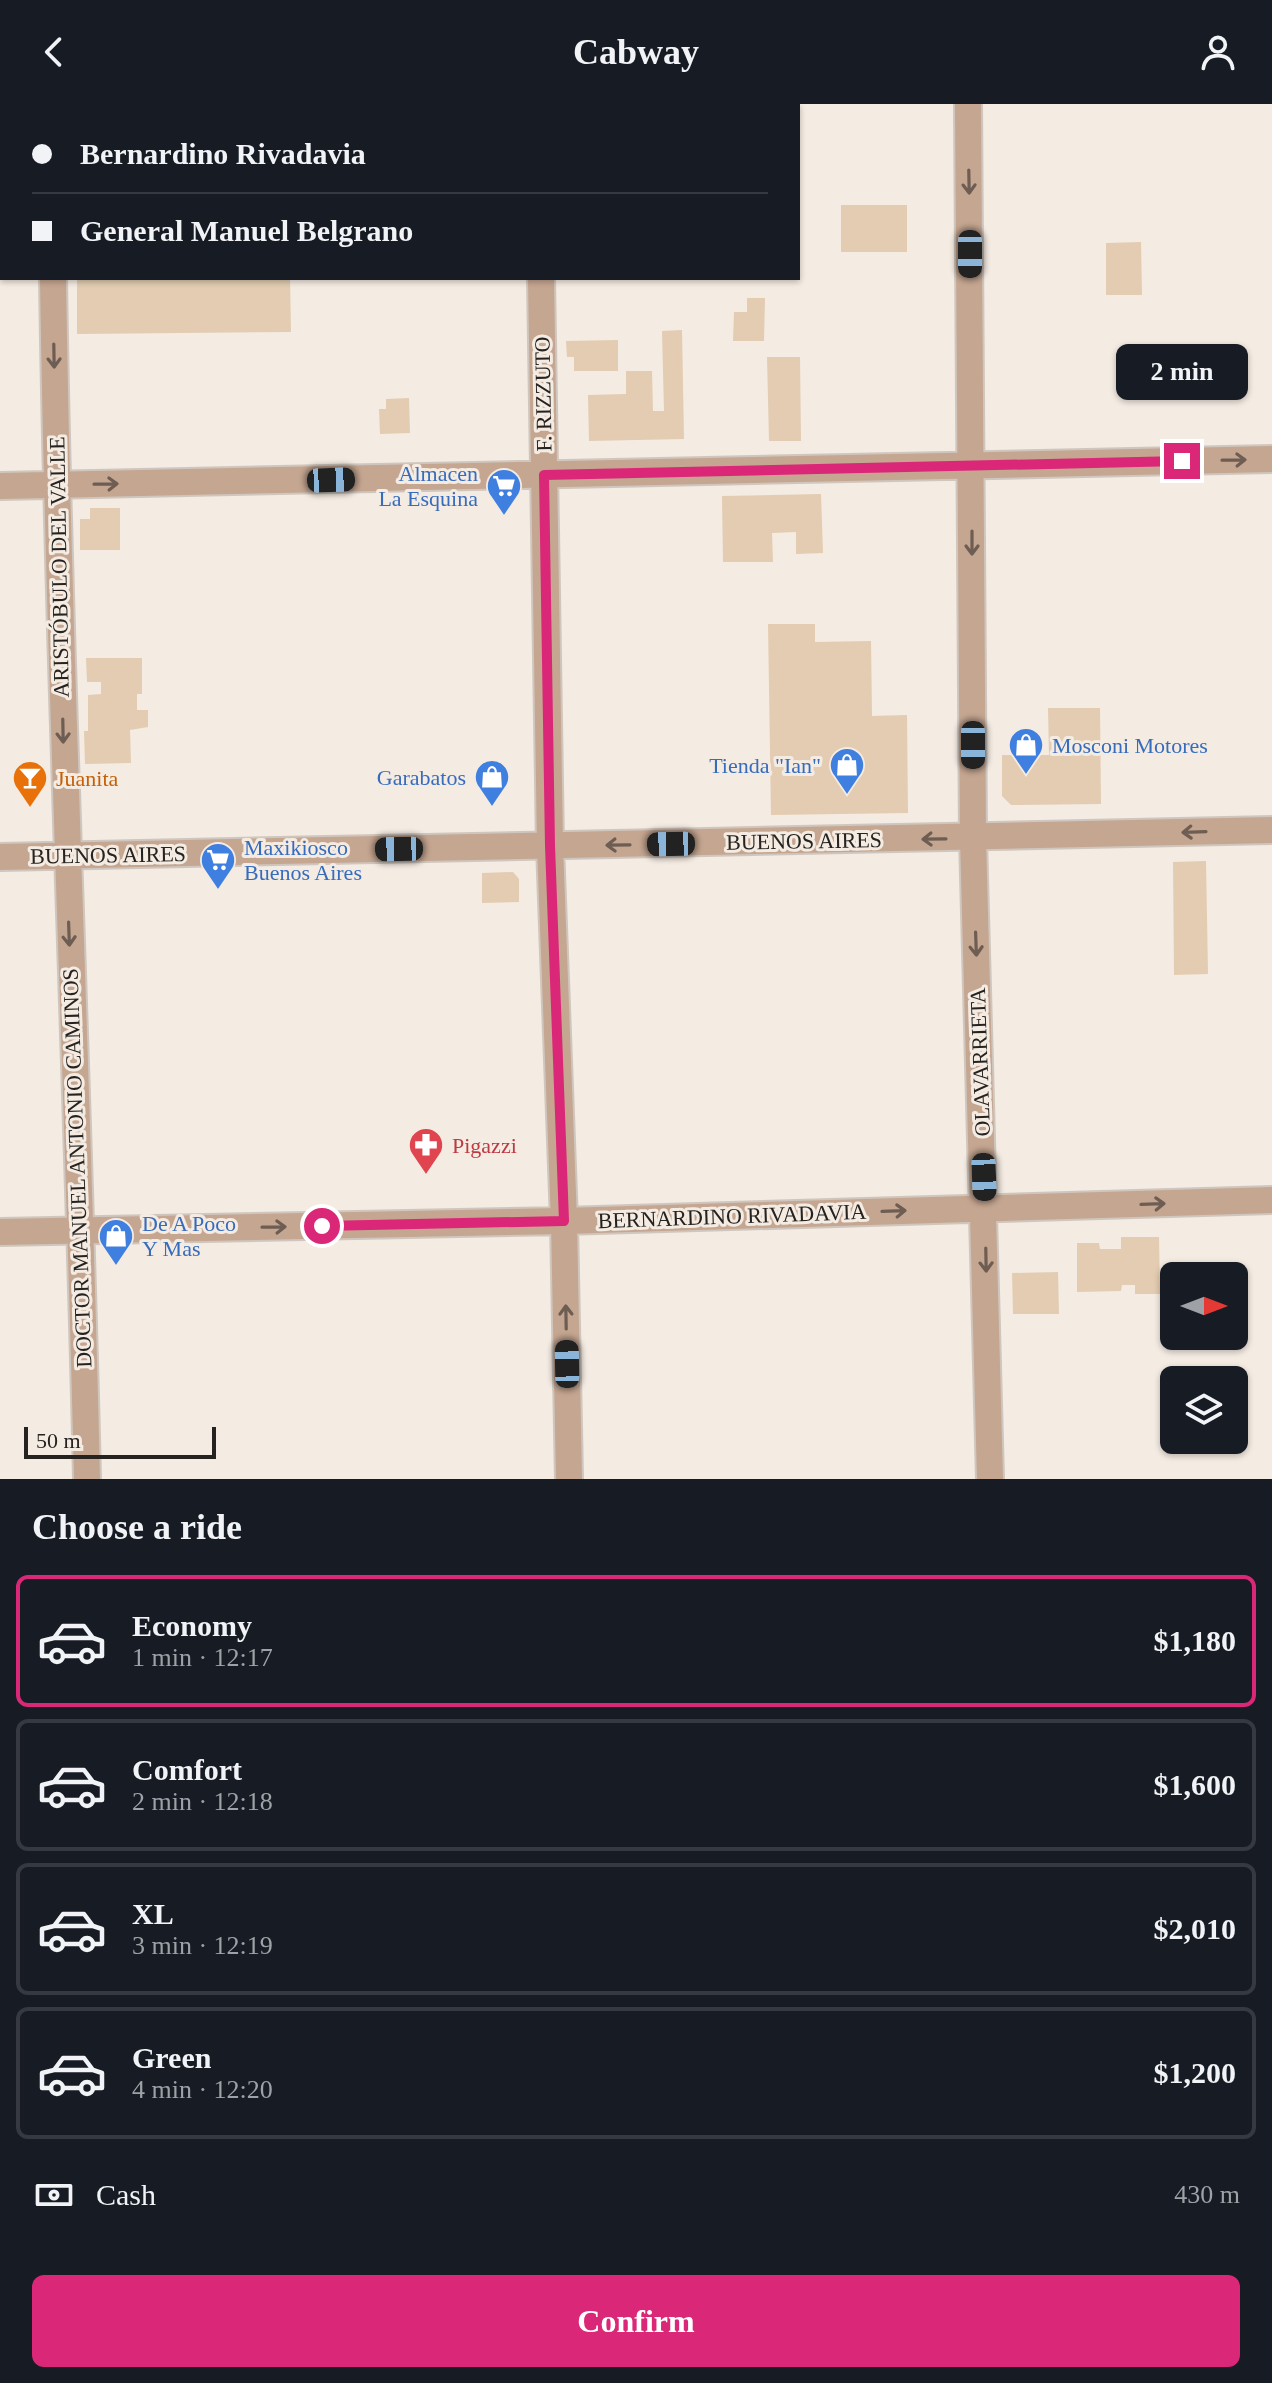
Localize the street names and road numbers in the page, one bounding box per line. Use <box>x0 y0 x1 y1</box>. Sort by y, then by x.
street label: F. RIZZUTO <box>529 336 557 452</box>
street label: ARISTÓBULO DEL VALLE <box>44 436 74 698</box>
street label: BUENOS AIRES <box>726 827 882 855</box>
street label: BUENOS AIRES <box>30 841 186 869</box>
street label: DOCTOR MANUEL ANTONIO CAMINOS <box>58 968 96 1368</box>
street label: OLAVARRIETA <box>965 987 995 1137</box>
street label: BERNARDINO RIVADAVIA <box>597 1199 867 1233</box>

